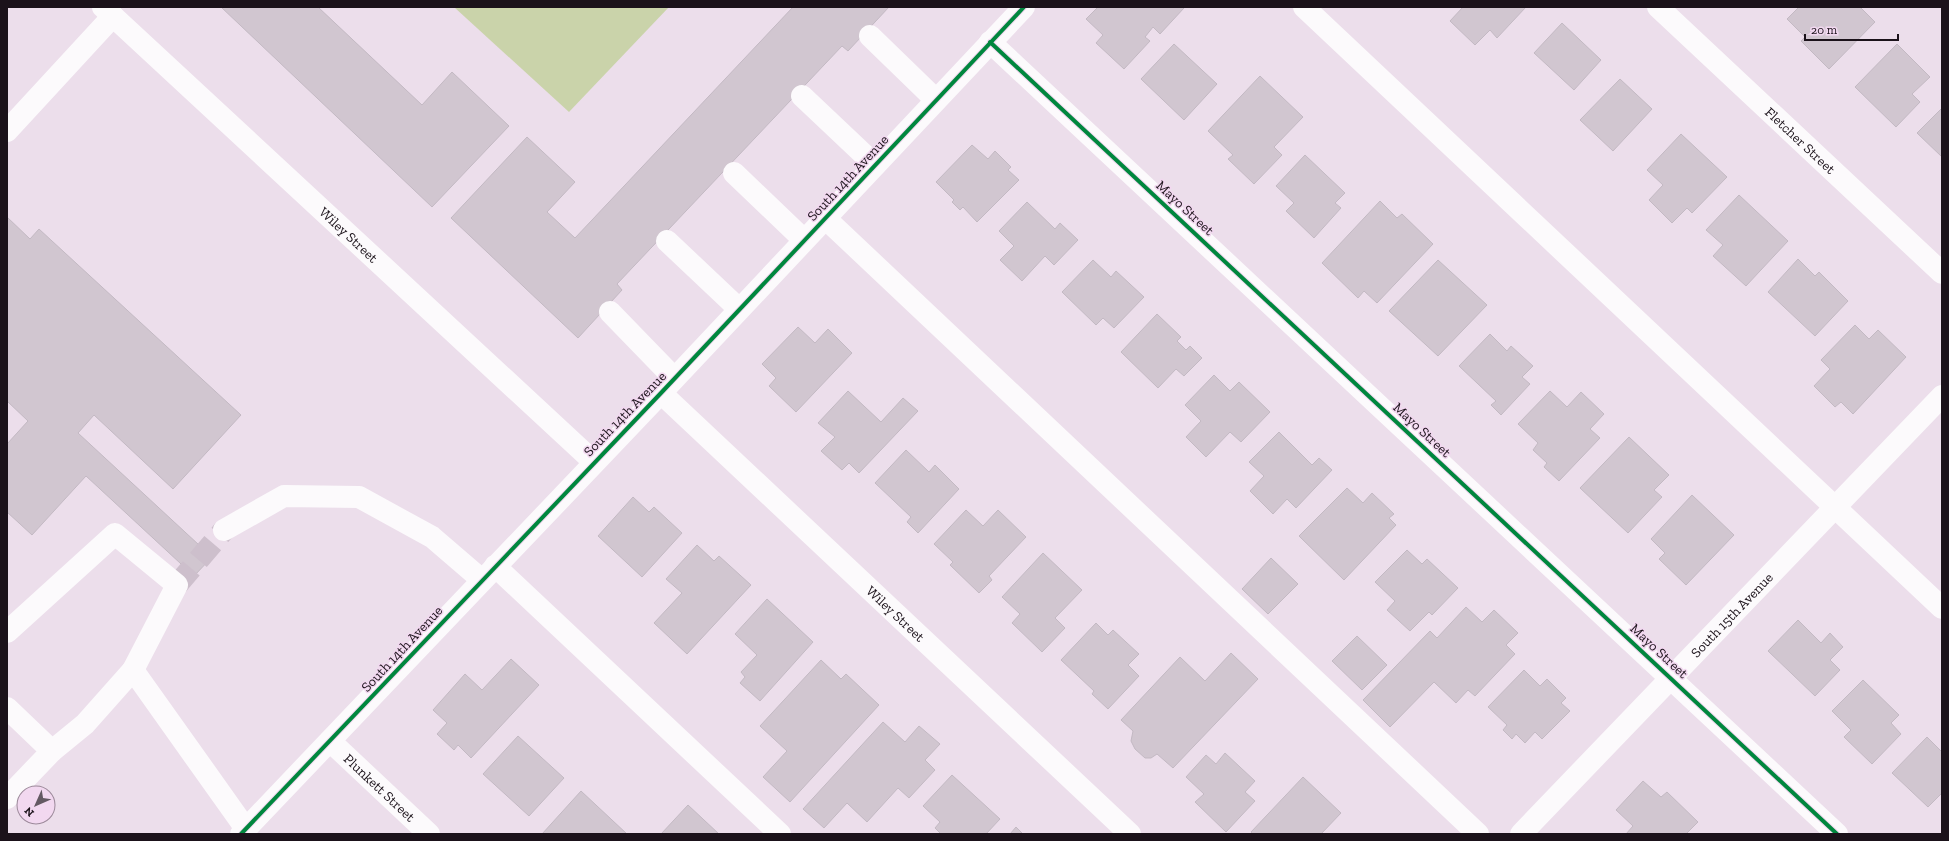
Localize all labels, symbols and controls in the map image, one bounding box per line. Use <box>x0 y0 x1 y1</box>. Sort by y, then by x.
scale bar <box>1805 16 1898 42</box>
text: 20 m <box>1811 23 1838 37</box>
street label: Fletcher Street <box>1762 103 1840 178</box>
street label: South 14th Avenue <box>804 131 893 225</box>
street label: Mayo Street <box>1153 177 1218 240</box>
street label: Wiley Street <box>316 203 382 267</box>
street label: South 14th Avenue <box>580 368 670 460</box>
street label: Mayo Street <box>1390 399 1455 462</box>
street label: South 15th Avenue <box>1687 569 1777 661</box>
street label: Wiley Street <box>863 582 929 646</box>
street label: South 14th Avenue <box>358 602 447 696</box>
street label: Mayo Street <box>1627 620 1692 683</box>
street label: Plunkett Street <box>340 750 419 826</box>
north arrow <box>16 785 56 825</box>
text: N <box>21 804 37 819</box>

